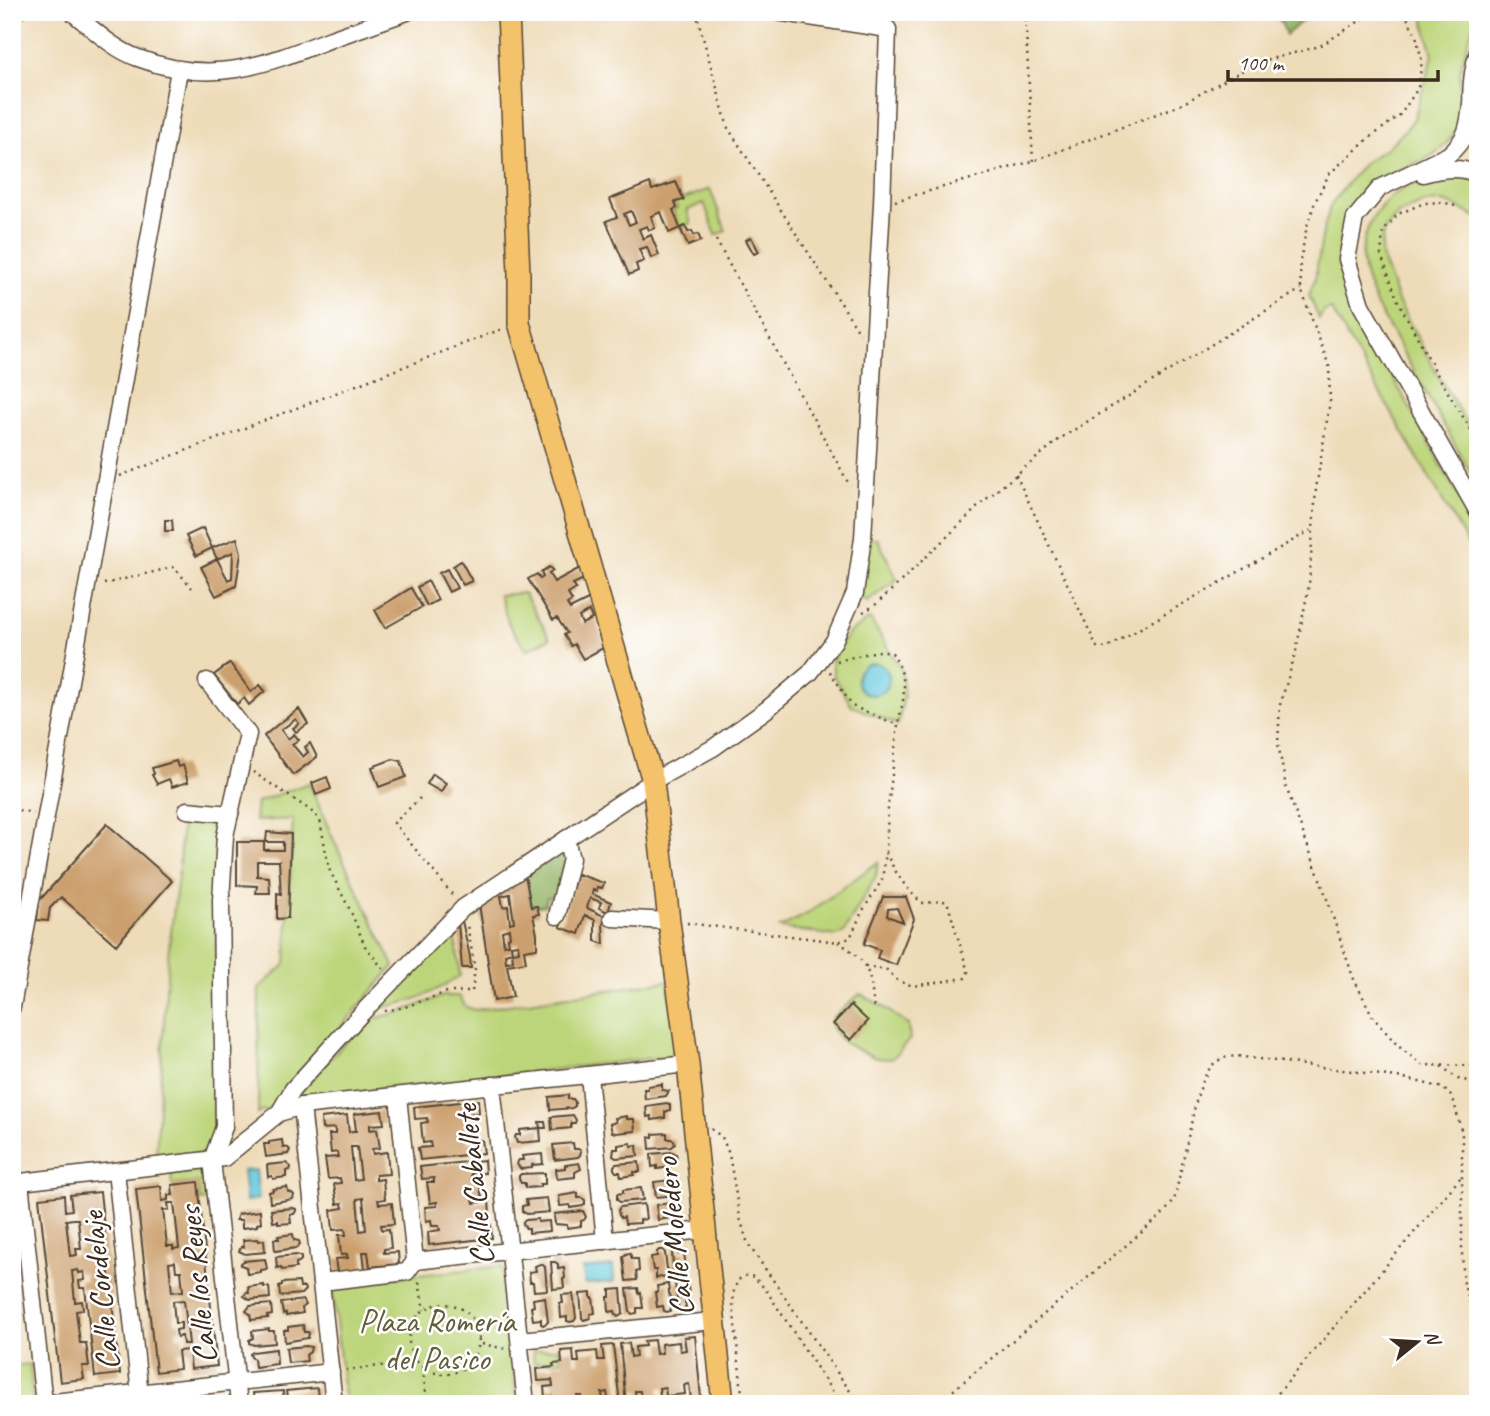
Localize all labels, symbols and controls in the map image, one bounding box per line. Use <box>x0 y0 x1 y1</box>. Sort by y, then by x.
scale bar <box>1228 38 1438 82</box>
text: 100 m <box>1238 50 1285 76</box>
street label: Calle Caballete <box>444 1100 503 1267</box>
street label: Calle Moledero <box>645 1154 703 1318</box>
street label: Calle los Reyes <box>168 1202 226 1366</box>
street label: Calle Cordelaje <box>71 1207 129 1372</box>
park label: Plaza Romería del Pasico <box>358 1300 518 1380</box>
north arrow <box>1382 1308 1452 1378</box>
text: N <box>1419 1328 1446 1349</box>

